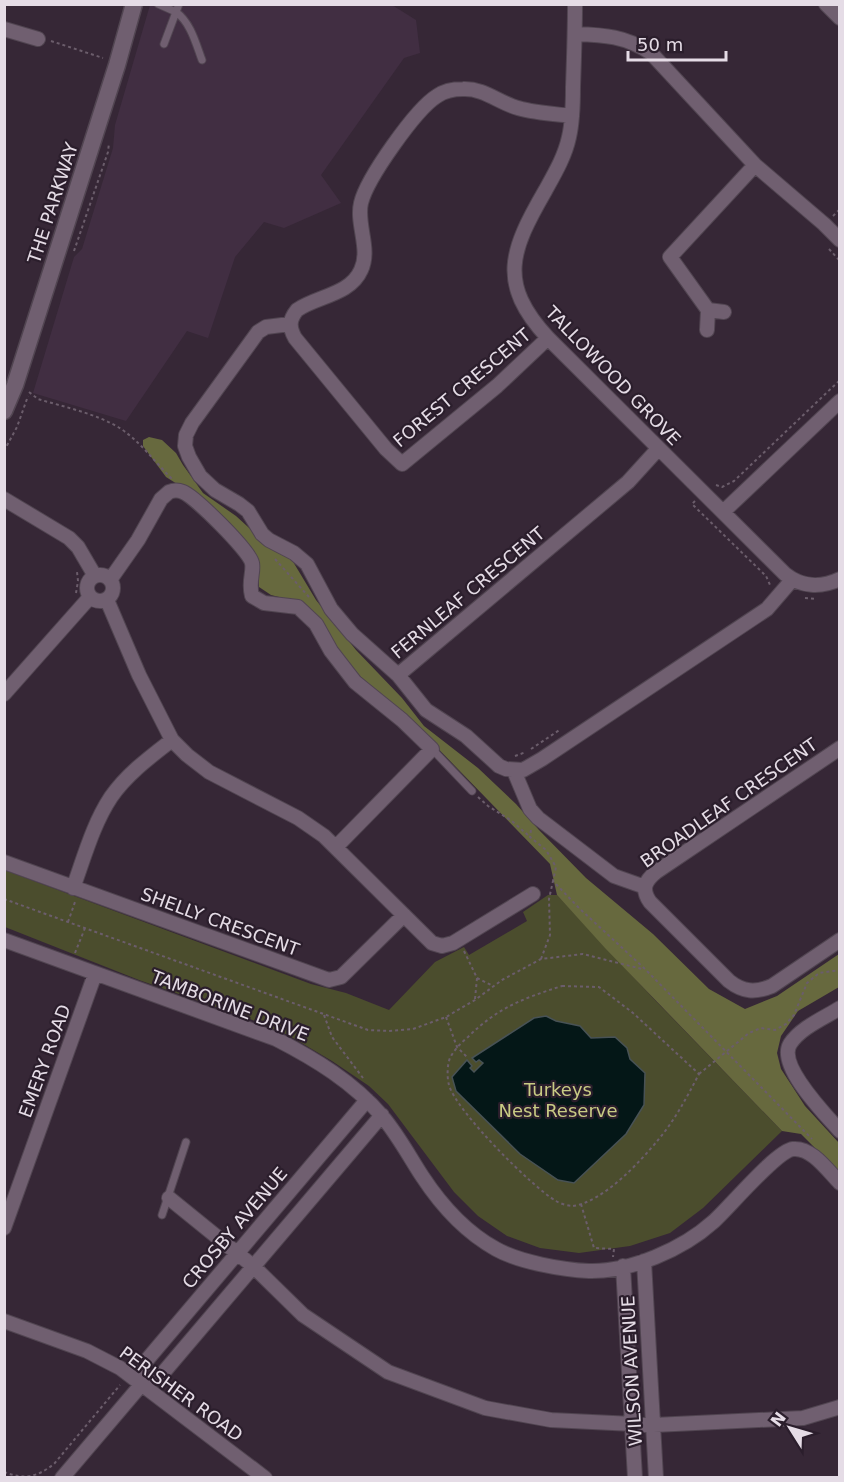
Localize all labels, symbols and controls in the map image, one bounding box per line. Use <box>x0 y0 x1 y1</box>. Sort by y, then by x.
scale bar <box>628 24 726 62</box>
text: 50 m <box>637 34 683 55</box>
street label: THE PARKWAY <box>23 139 82 267</box>
street label: TALLOWOOD GROVE <box>541 301 685 450</box>
street label: FOREST CRESCENT <box>389 323 535 451</box>
street label: FERNLEAF CRESCENT <box>387 522 549 663</box>
street label: BROADLEAF CRESCENT <box>636 733 822 872</box>
street label: SHELLY CRESCENT <box>138 883 303 960</box>
street label: TAMBORINE DRIVE <box>147 965 312 1045</box>
street label: EMERY ROAD <box>14 1001 75 1120</box>
park label: Turkeys Nest Reserve <box>498 1079 618 1121</box>
street label: CROSBY AVENUE <box>178 1163 291 1293</box>
street label: WILSON AVENUE <box>617 1295 646 1447</box>
street label: PERISHER ROAD <box>116 1342 247 1445</box>
north arrow <box>760 1398 820 1458</box>
text: N <box>767 1408 790 1430</box>

